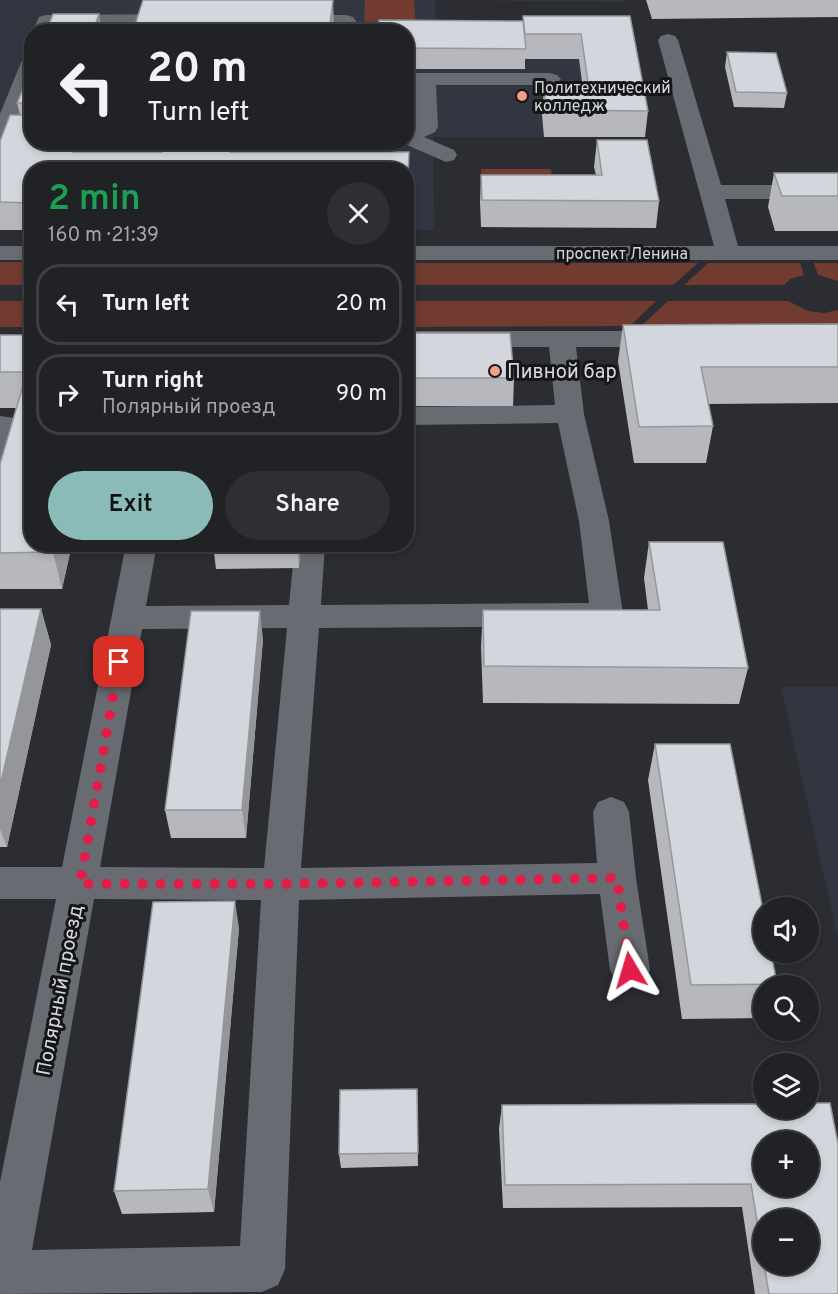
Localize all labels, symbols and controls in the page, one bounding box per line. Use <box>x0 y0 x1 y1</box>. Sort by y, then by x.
text: 20 m <box>147 44 248 97</box>
icon: left <box>48 48 126 126</box>
place label: Политехнический колледж <box>534 79 671 117</box>
marker: Политехнический колледж <box>515 89 529 103</box>
text: Turn left <box>147 96 249 130</box>
text: 2 min <box>48 177 141 223</box>
button: close <box>327 182 390 245</box>
text: 160 m · 21:39 <box>48 223 159 249</box>
street label: проспект Ленина <box>556 245 688 265</box>
icon: left <box>51 288 84 321</box>
text: Turn left <box>102 291 190 318</box>
text: 20 m <box>336 291 387 318</box>
place label: Пивной бар <box>507 360 617 386</box>
marker: Пивной бар <box>488 364 502 378</box>
text: Turn right <box>102 368 204 395</box>
icon: right <box>51 378 84 411</box>
text: 90 m <box>336 381 387 408</box>
text: Полярный проезд <box>102 395 275 421</box>
button: Exit <box>48 471 213 540</box>
button: Share <box>225 471 390 540</box>
pin <box>93 636 144 687</box>
icon: arrive <box>102 645 135 678</box>
map controls <box>753 897 819 1275</box>
button: sound <box>753 897 819 963</box>
street label: Полярный проезд <box>32 903 90 1078</box>
position arrow <box>598 938 662 1002</box>
button: search <box>753 975 819 1041</box>
button: layers <box>753 1053 819 1119</box>
button: + <box>753 1131 819 1197</box>
button: − <box>753 1209 819 1275</box>

